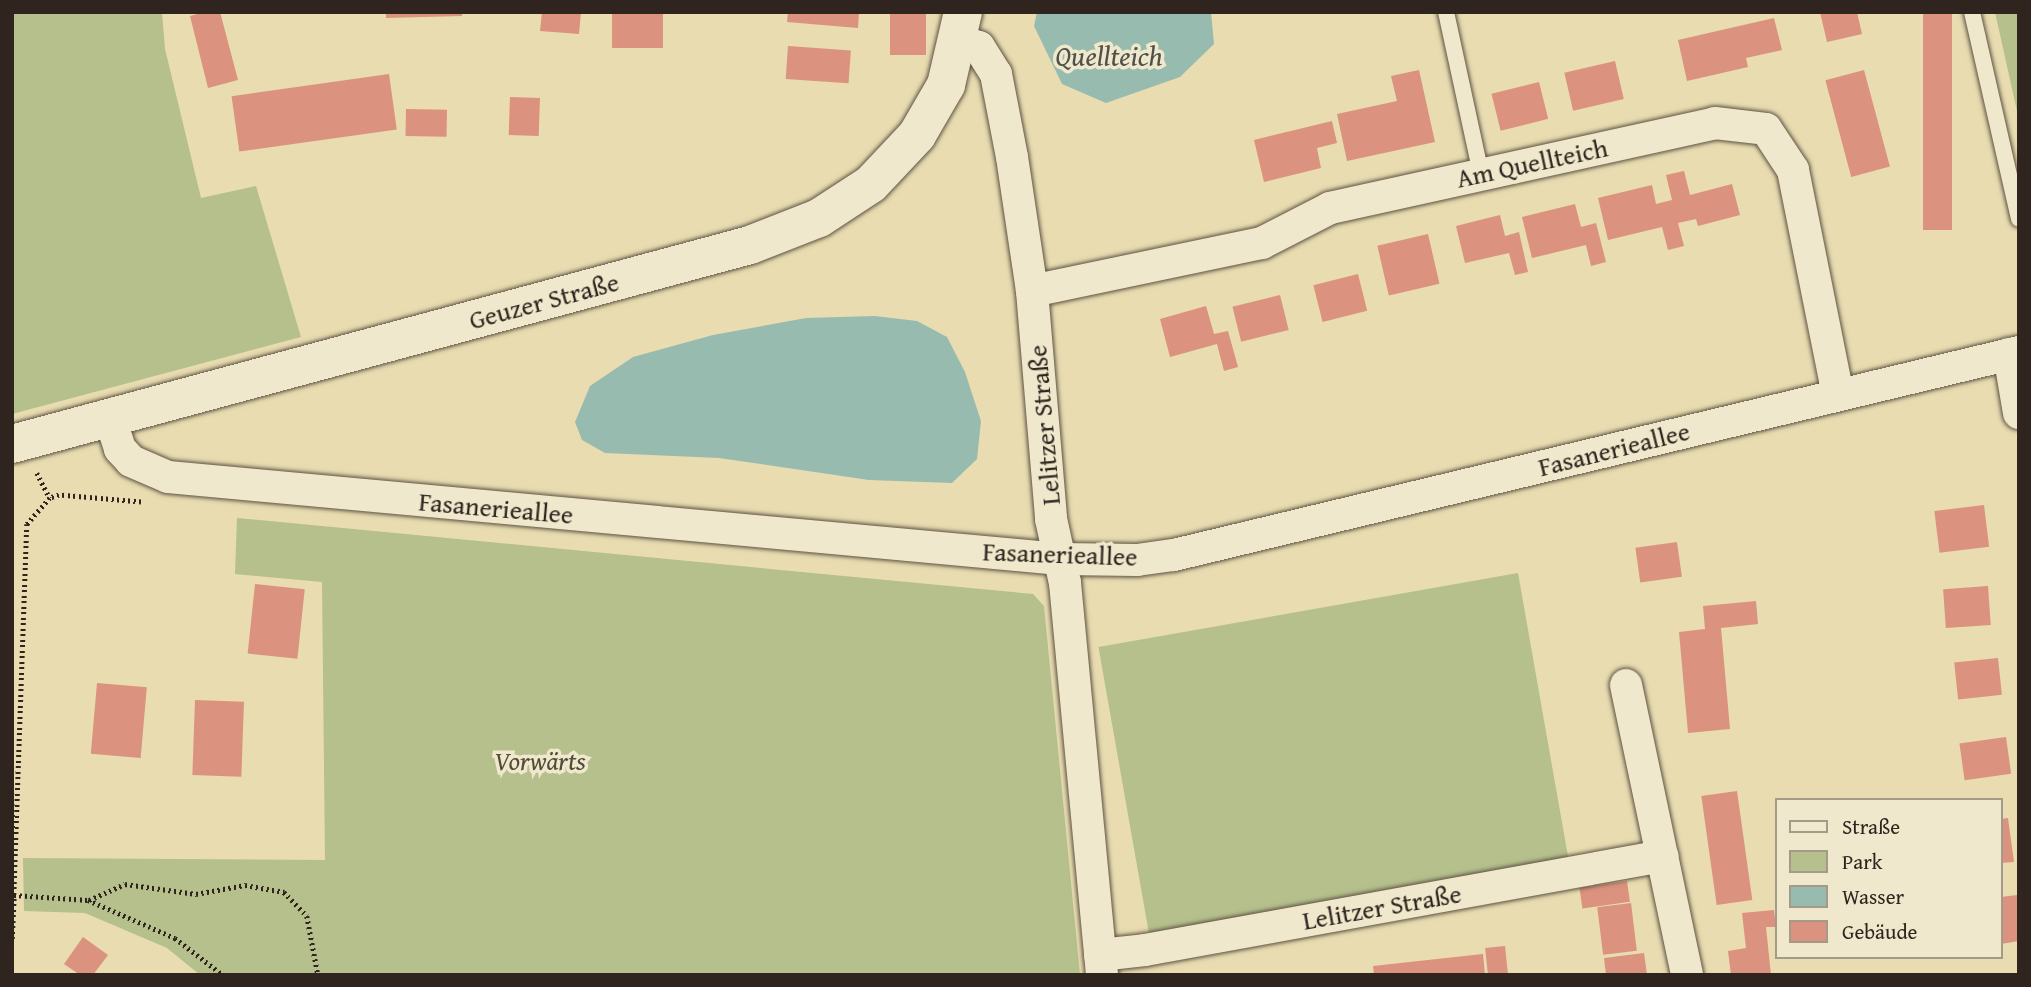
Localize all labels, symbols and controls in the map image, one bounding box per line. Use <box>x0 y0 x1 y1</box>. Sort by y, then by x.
water label: Quellteich <box>1055 39 1163 73</box>
street label: Am Quellteich <box>1454 132 1610 194</box>
street label: Geuzer Straße <box>466 266 622 336</box>
street label: Lelitzer Straße <box>1021 344 1067 506</box>
street label: Fasanerieallee <box>1535 415 1693 483</box>
street label: Fasanerieallee <box>417 486 575 530</box>
street label: Fasanerieallee <box>982 536 1138 572</box>
park label: Vorwärts <box>494 745 586 777</box>
legend <box>1776 798 2003 959</box>
text: Straße <box>1842 811 1900 842</box>
text: Park <box>1842 846 1883 877</box>
street label: Lelitzer Straße <box>1300 878 1464 936</box>
text: Wasser <box>1842 881 1904 912</box>
text: Gebäude <box>1842 916 1917 947</box>

